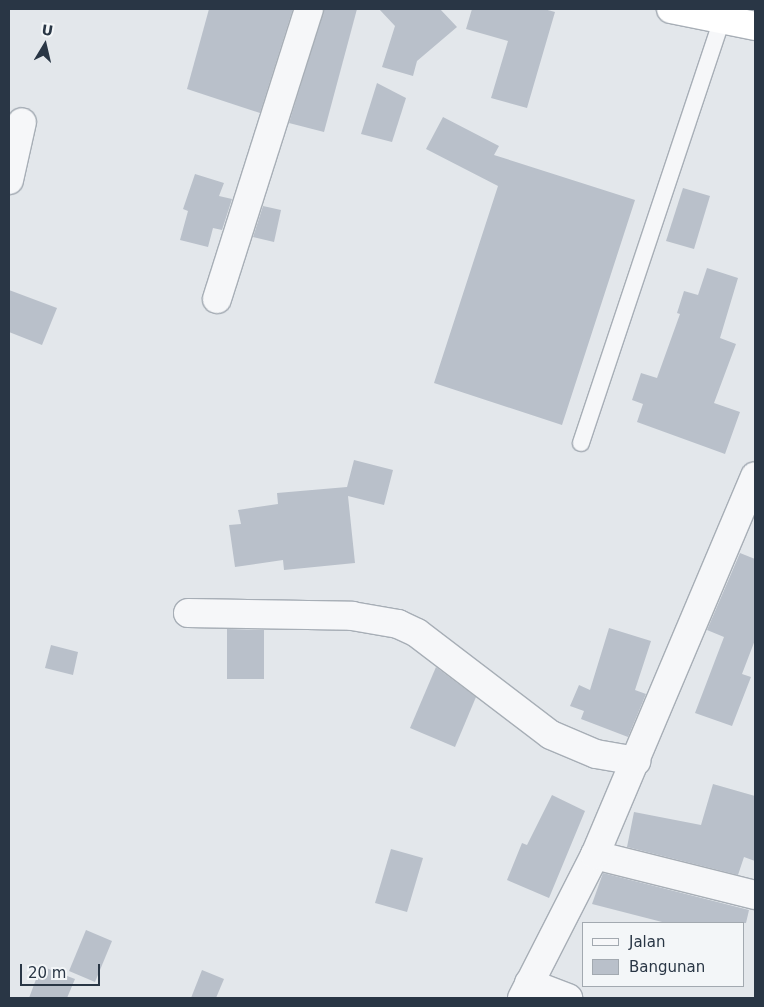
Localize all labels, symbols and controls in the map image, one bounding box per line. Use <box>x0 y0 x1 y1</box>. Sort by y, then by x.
north arrow <box>20 20 70 70</box>
text: U <box>40 21 54 39</box>
legend <box>582 922 744 987</box>
text: Jalan <box>629 933 665 951</box>
scale bar <box>22 954 102 986</box>
text: Bangunan <box>629 958 705 976</box>
text: 20 m <box>28 964 66 982</box>

